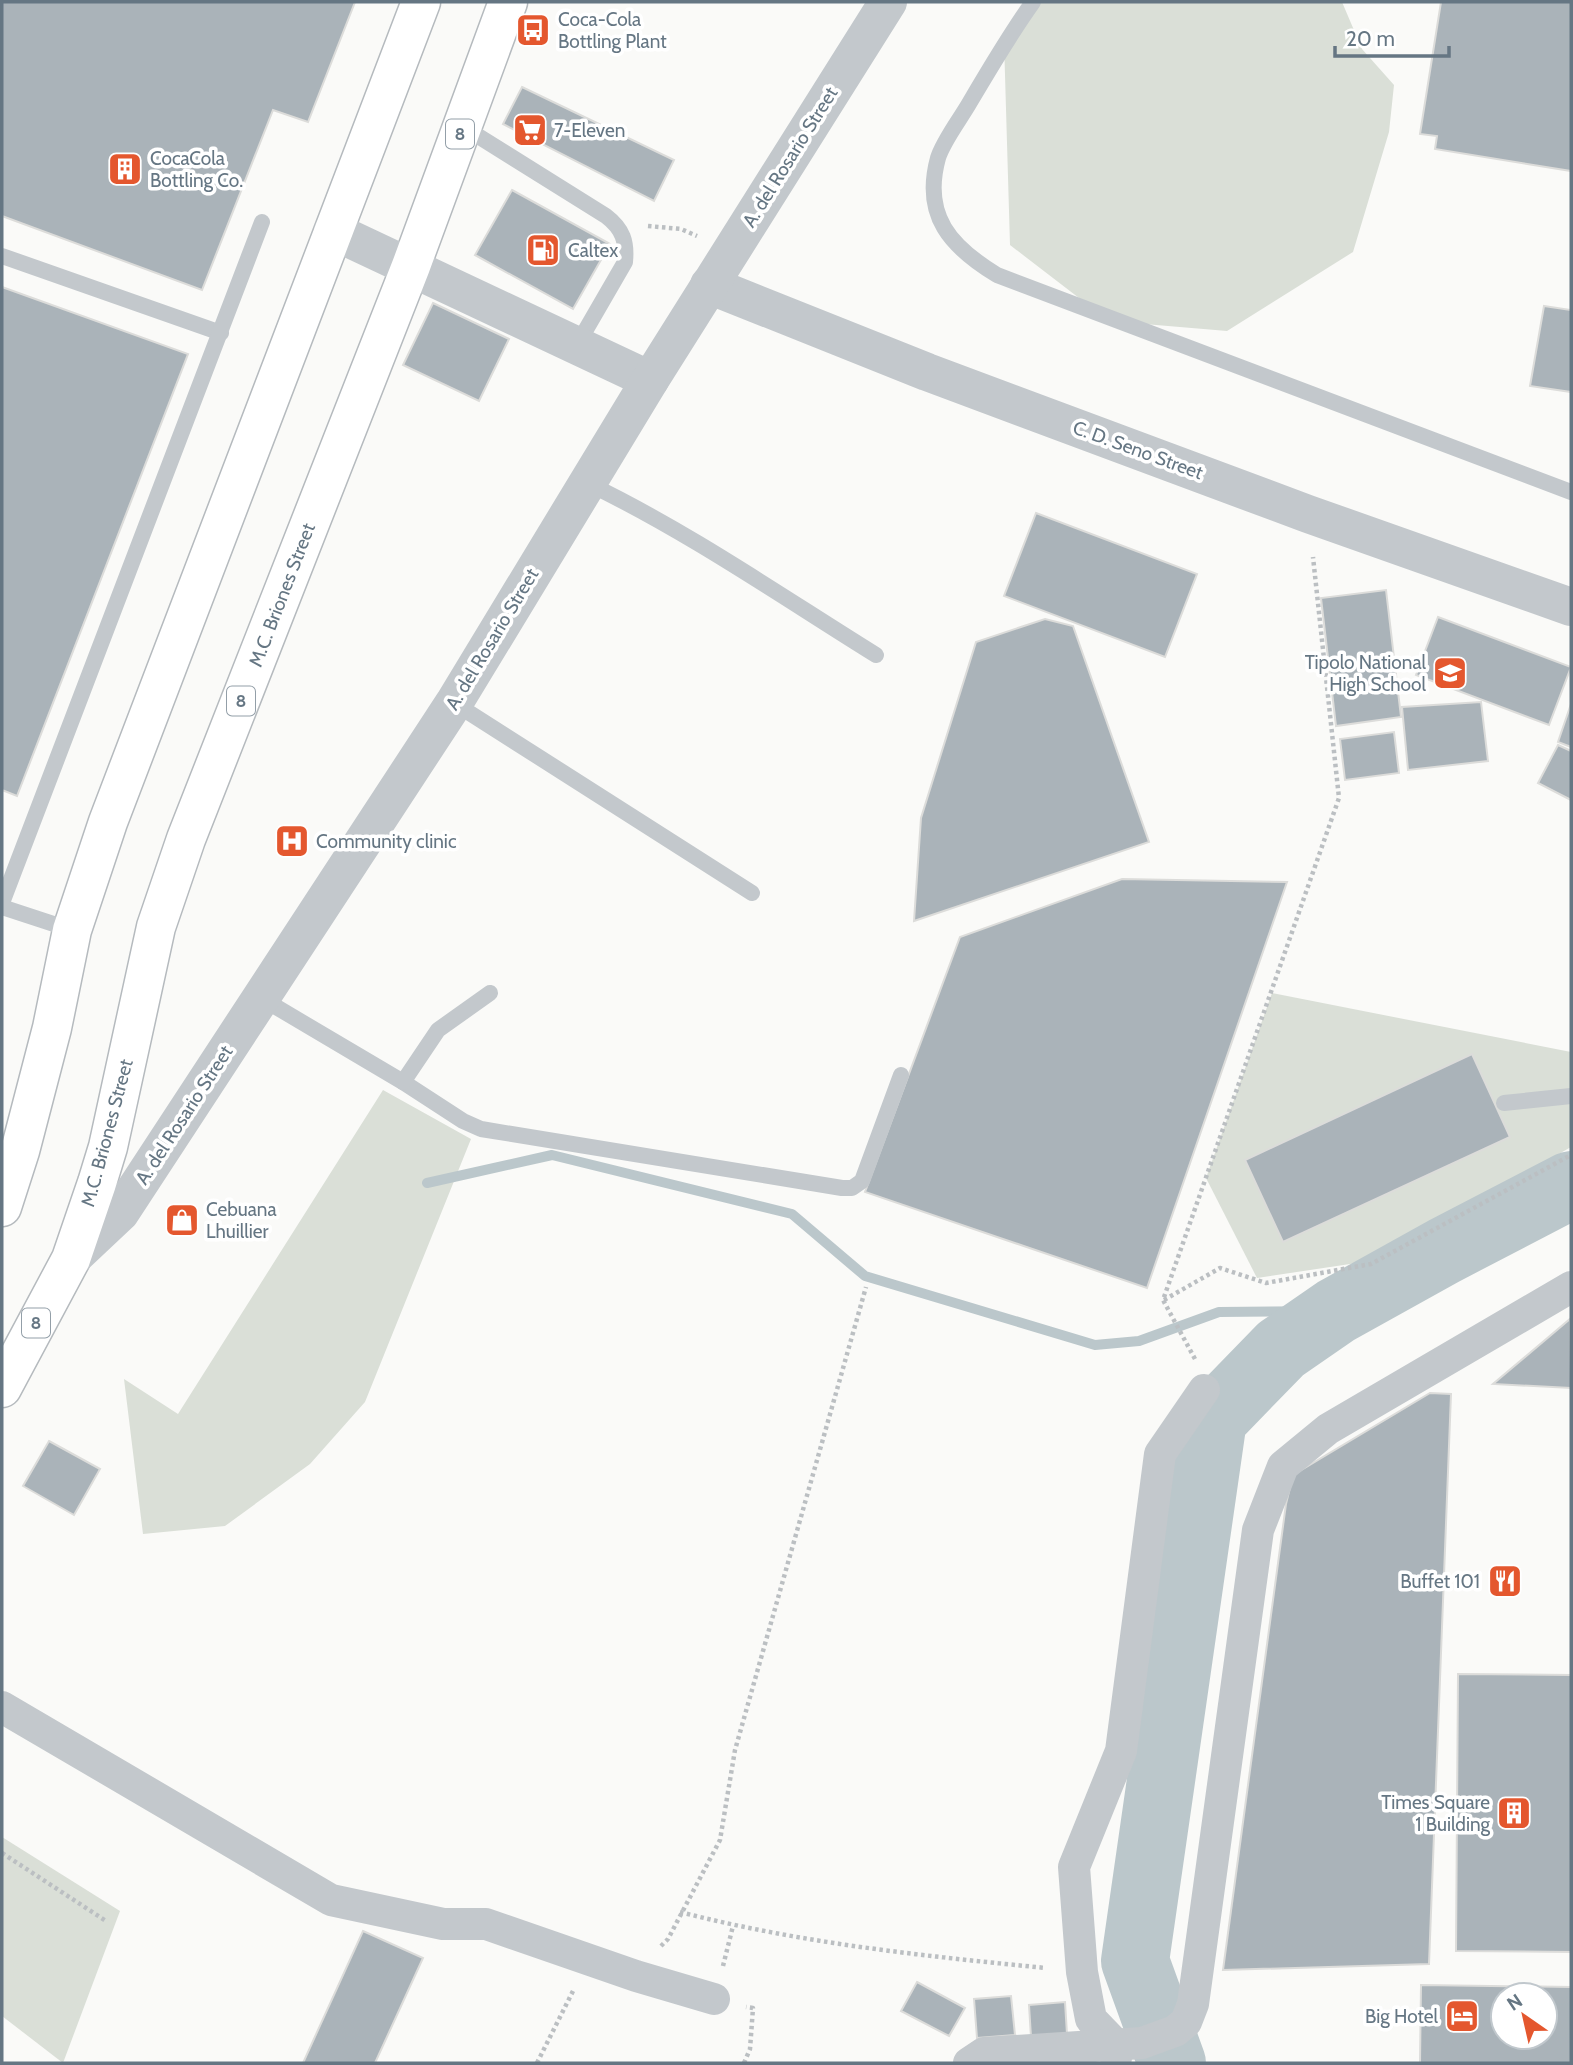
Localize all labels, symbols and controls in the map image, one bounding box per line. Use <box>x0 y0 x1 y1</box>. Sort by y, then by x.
place label: Coca-Cola Bottling Plant <box>558 8 667 53</box>
bus stop icon: Coca-Cola Bottling Plant <box>514 11 552 49</box>
scale bar <box>1335 14 1449 58</box>
text: 20 m <box>1346 26 1395 51</box>
street label: A. del Rosario Street <box>738 82 843 231</box>
supermarket icon: 7-Eleven <box>511 111 549 149</box>
road number: 8 <box>446 119 474 148</box>
place label: 7-Eleven <box>554 119 625 142</box>
place label: CocaCola Bottling Co. <box>150 147 243 192</box>
building icon: CocaCola Bottling Co. <box>106 150 144 188</box>
fuel station icon: Caltex <box>524 231 562 269</box>
place label: Caltex <box>568 239 618 262</box>
street label: C. D. Seno Street <box>1070 416 1207 484</box>
street label: M.C. Briones Street <box>244 519 320 670</box>
street label: A. del Rosario Street <box>441 564 544 714</box>
place label: Tipolo National High School <box>1305 651 1427 696</box>
school or university icon: Tipolo National High School <box>1431 654 1469 692</box>
road number: 8 <box>227 686 255 716</box>
hospital icon: Community clinic <box>273 822 311 860</box>
place label: Community clinic <box>316 830 457 853</box>
street label: A. del Rosario Street <box>130 1041 238 1189</box>
street label: M.C. Briones Street <box>76 1056 138 1209</box>
place label: Cebuana Lhuillier <box>206 1198 277 1243</box>
shop icon: Cebuana Lhuillier <box>163 1201 201 1239</box>
road number: 8 <box>22 1308 50 1338</box>
restaurant icon: Buffet 101 <box>1486 1562 1524 1600</box>
place label: Buffet 101 <box>1400 1570 1480 1593</box>
place label: Times Square 1 Building <box>1381 1791 1491 1836</box>
building icon: Times Square 1 Building <box>1495 1794 1533 1832</box>
north arrow <box>1489 1981 1559 2051</box>
text: N <box>1503 1989 1527 2016</box>
hotel icon: Big Hotel <box>1443 1997 1481 2035</box>
place label: Big Hotel <box>1365 2005 1439 2028</box>

